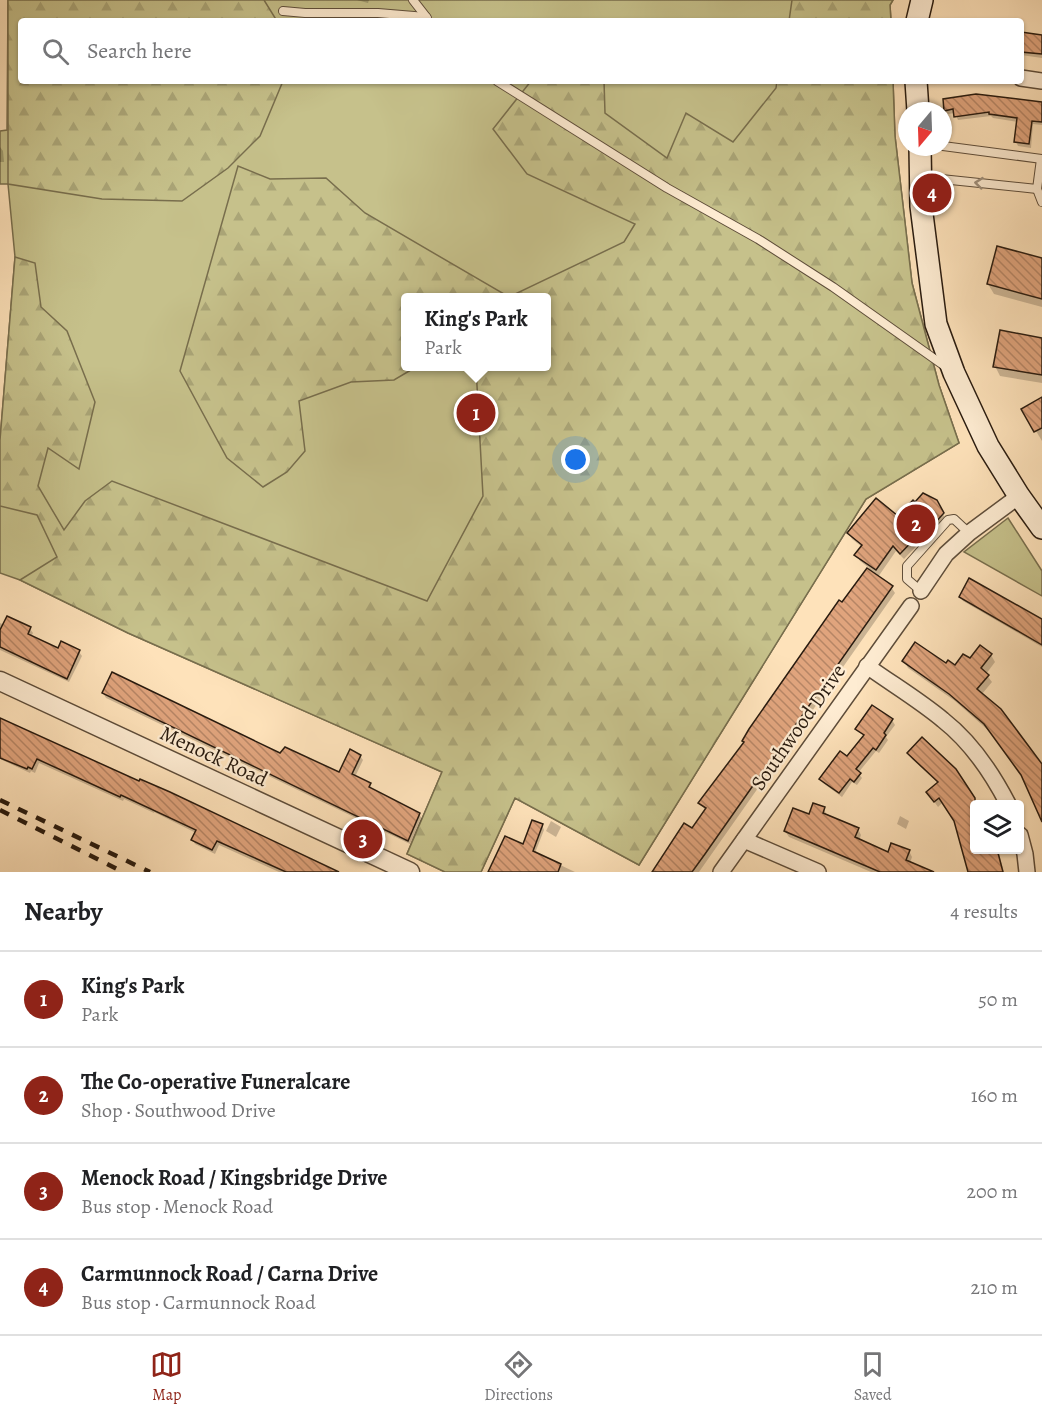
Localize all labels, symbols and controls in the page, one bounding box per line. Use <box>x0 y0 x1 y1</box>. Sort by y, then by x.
search box <box>18 18 1024 84</box>
icon: search <box>39 35 72 68</box>
text: Search here <box>87 36 192 66</box>
north arrow <box>898 102 952 156</box>
pin: 4 <box>912 170 952 216</box>
one-way arrow <box>975 177 984 190</box>
popup <box>401 293 551 371</box>
text: King's Park <box>424 304 528 334</box>
text: Park <box>424 334 462 361</box>
pin: 1 <box>456 390 496 436</box>
your location <box>561 445 590 474</box>
pin: 2 <box>896 502 936 546</box>
street label: Southwood Drive <box>744 658 852 796</box>
street label: Menock Road <box>156 719 273 793</box>
map controls <box>970 800 1024 854</box>
button: layers <box>970 800 1024 854</box>
pin: 3 <box>344 816 382 862</box>
text: Nearby <box>24 894 103 929</box>
text: 4 results <box>950 898 1018 925</box>
text: King's Park <box>81 971 184 1001</box>
text: 1 <box>40 986 47 1013</box>
text: 50 m <box>978 986 1018 1013</box>
text: Park <box>81 1001 119 1028</box>
text: The Co-operative Funeralcare <box>81 1067 351 1097</box>
text: 2 <box>39 1082 48 1109</box>
text: 160 m <box>971 1082 1018 1109</box>
text: Shop · Southwood Drive <box>81 1097 276 1124</box>
text: Menock Road / Kingsbridge Drive <box>81 1163 388 1193</box>
text: 3 <box>39 1178 48 1205</box>
text: 200 m <box>967 1178 1018 1205</box>
text: Bus stop · Menock Road <box>81 1193 273 1220</box>
text: Carmunnock Road / Carna Drive <box>81 1259 378 1289</box>
text: 4 <box>39 1274 48 1301</box>
text: 210 m <box>970 1274 1018 1301</box>
text: Bus stop · Carmunnock Road <box>81 1289 316 1316</box>
tab: Map <box>150 1348 183 1406</box>
tab: Directions <box>484 1348 553 1406</box>
tab: Saved <box>854 1348 892 1406</box>

